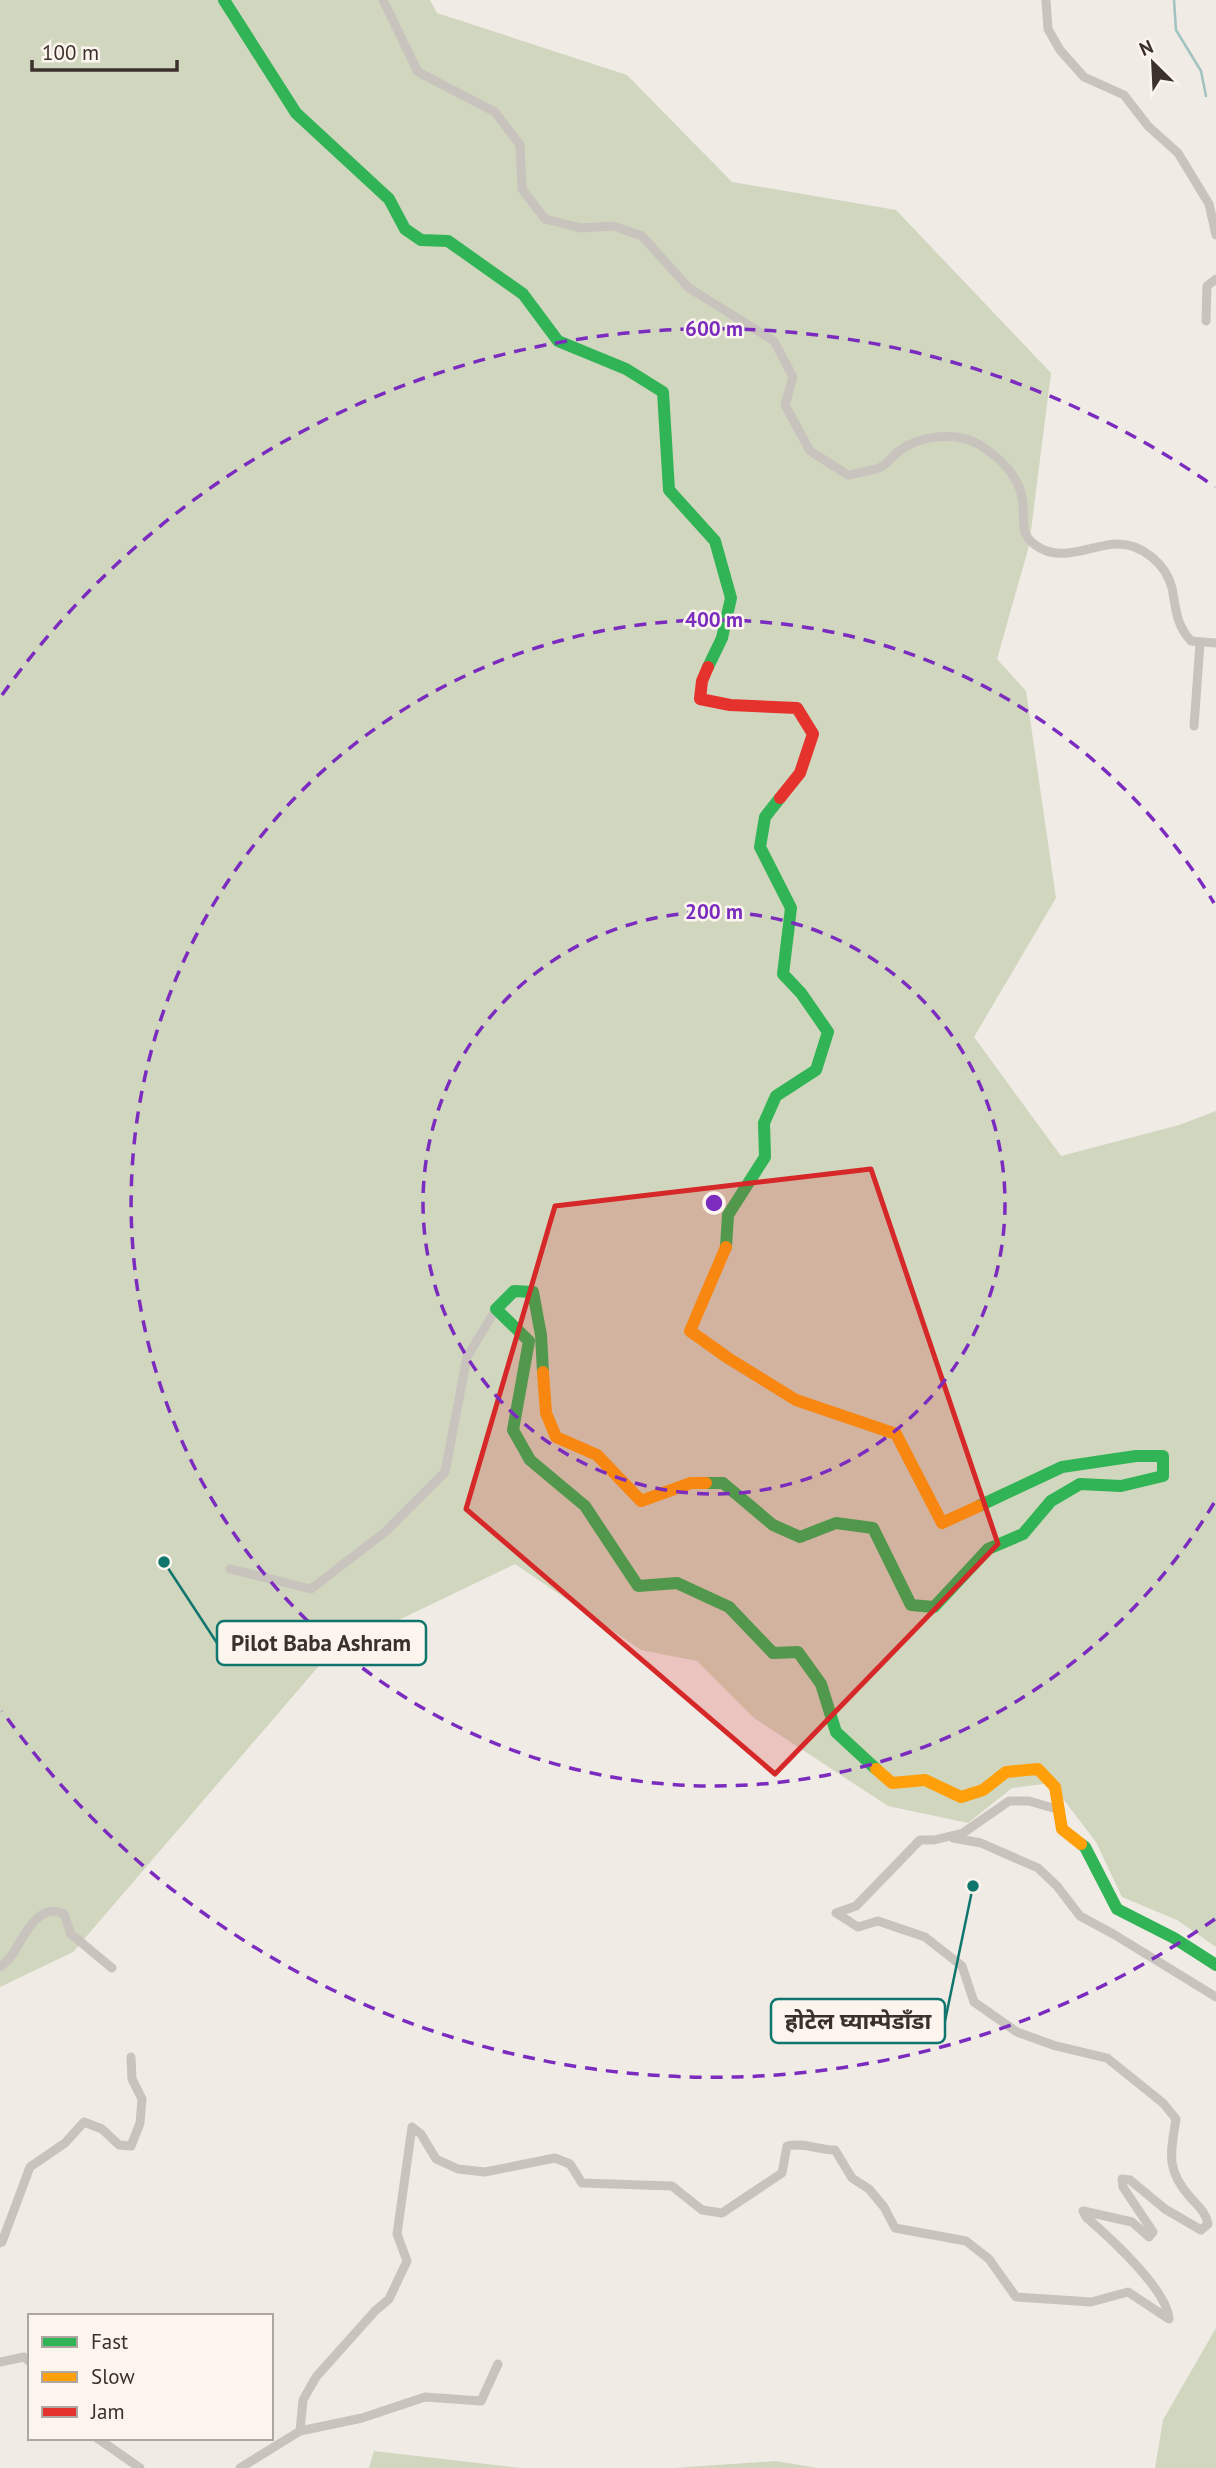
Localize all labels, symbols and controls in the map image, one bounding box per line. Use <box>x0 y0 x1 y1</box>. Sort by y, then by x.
scale bar <box>32 28 177 72</box>
north arrow <box>1118 28 1188 98</box>
text: N <box>1136 34 1157 61</box>
text: 100 m <box>42 39 99 66</box>
text: 600 m <box>685 315 743 342</box>
text: 400 m <box>685 606 743 633</box>
text: 200 m <box>685 898 743 925</box>
centre of rings <box>702 1191 726 1215</box>
callout: Pilot Baba Ashram <box>217 1621 426 1665</box>
text: Pilot Baba Ashram <box>231 1628 411 1657</box>
callout: होटेल घ्याम्पेडाँडा <box>771 1999 945 2043</box>
text: होटेल घ्याम्पेडाँडा <box>785 2006 932 2035</box>
legend <box>28 2314 273 2440</box>
text: Fast <box>91 2328 128 2355</box>
text: Slow <box>91 2363 135 2390</box>
text: Jam <box>90 2398 125 2425</box>

